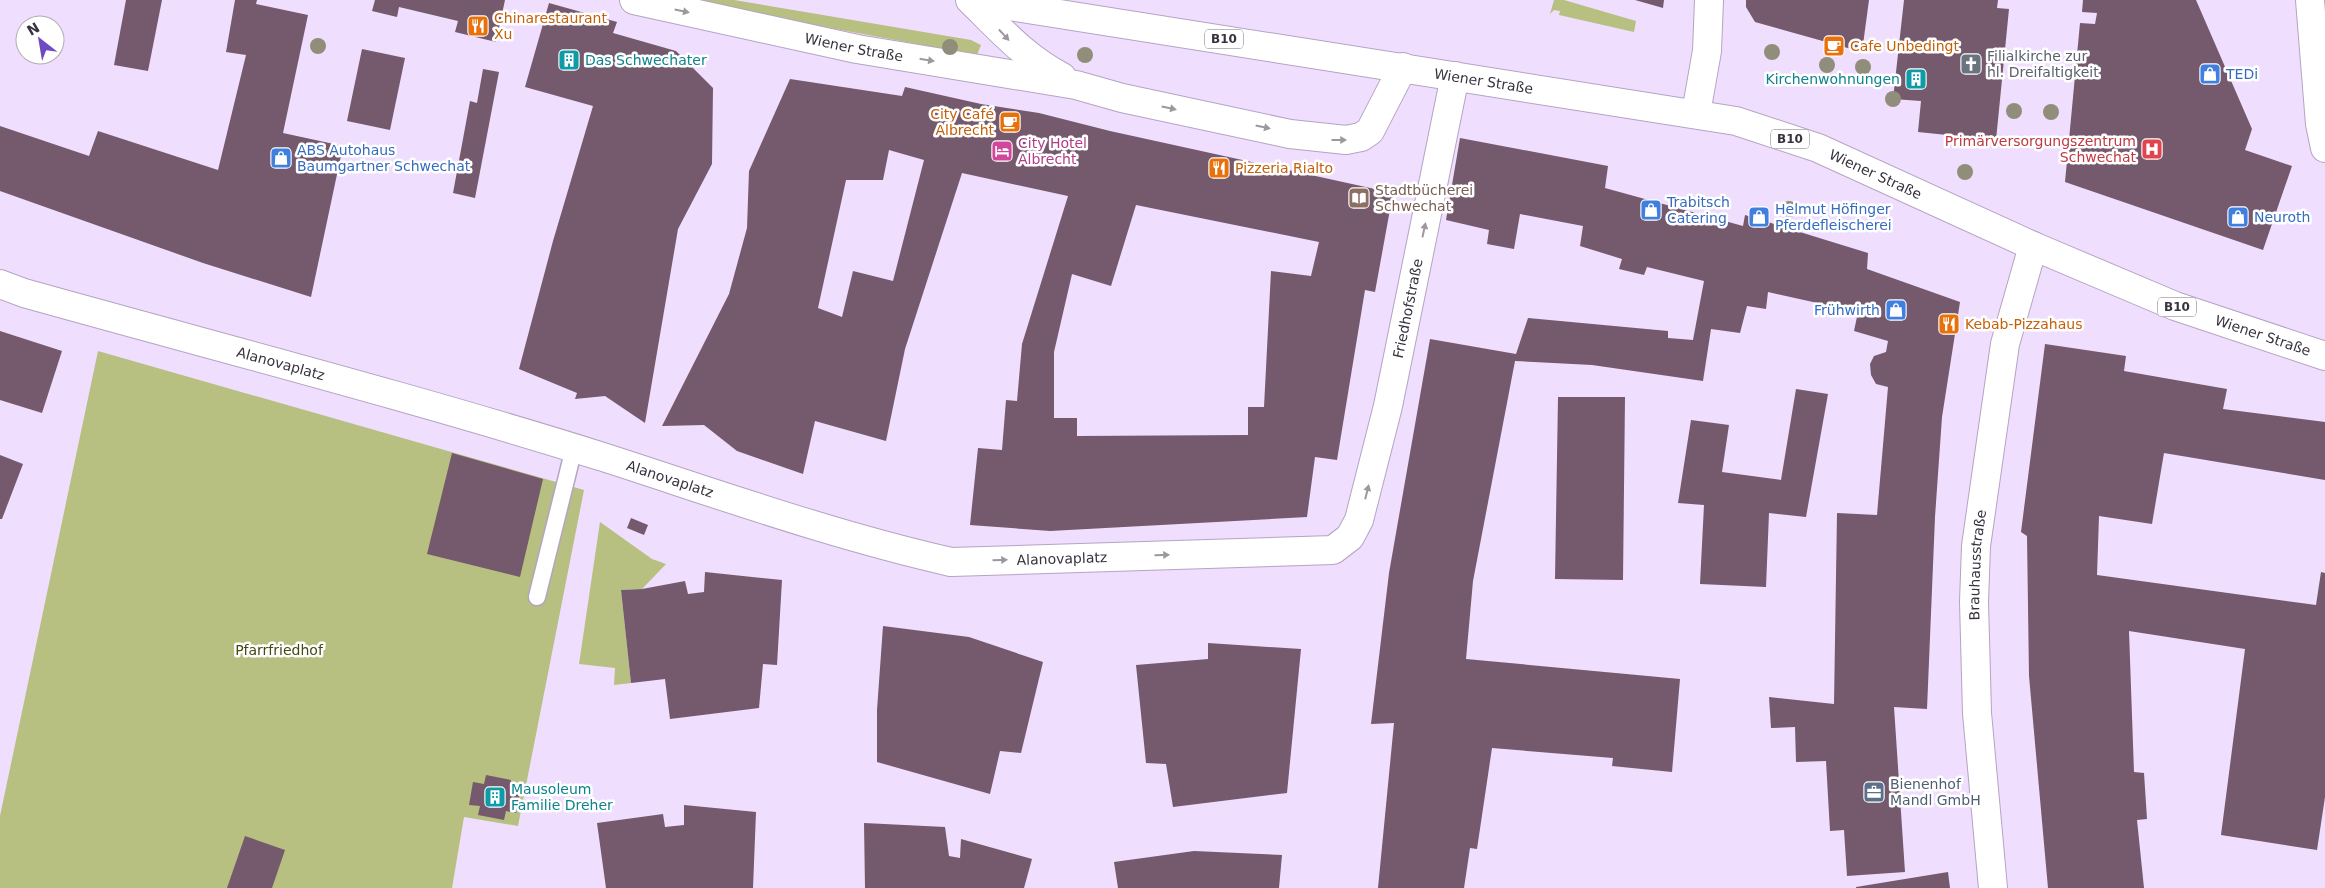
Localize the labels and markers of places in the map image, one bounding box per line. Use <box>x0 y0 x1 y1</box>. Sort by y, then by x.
place label: Chinarestaurant Xu <box>494 10 607 42</box>
restaurant icon: Chinarestaurant Xu <box>466 14 490 38</box>
cafe icon: Cafe Unbedingt <box>1822 34 1846 58</box>
place label: Cafe Unbedingt <box>1850 38 1960 54</box>
building icon: Das Schwechater <box>557 48 581 72</box>
place label: Filialkirche zur hl. Dreifaltigkeit <box>1987 48 2099 80</box>
place label: Das Schwechater <box>585 52 707 68</box>
church icon: Filialkirche zur hl. Dreifaltigkeit <box>1959 52 1983 76</box>
shop icon: TEDi <box>2198 62 2222 86</box>
place label: TEDi <box>2225 66 2258 82</box>
building icon: Kirchenwohnungen <box>1904 67 1928 91</box>
place label: Kirchenwohnungen <box>1766 71 1900 87</box>
place label: City Café Albrecht <box>930 106 995 138</box>
cafe icon: City Café Albrecht <box>998 110 1022 134</box>
place label: Primärversorgungszentrum Schwechat <box>1945 133 2136 165</box>
place label: City Hotel Albrecht <box>1018 135 1087 167</box>
hospital icon: Primärversorgungszentrum Schwechat <box>2140 137 2164 161</box>
hotel icon: City Hotel Albrecht <box>990 139 1014 163</box>
place label: ABS Autohaus Baumgartner Schwechat <box>297 142 471 174</box>
shop icon: ABS Autohaus Baumgartner Schwechat <box>269 146 293 170</box>
restaurant icon: Pizzeria Rialto <box>1207 156 1231 180</box>
place label: Pizzeria Rialto <box>1235 160 1333 176</box>
place label: Stadtbücherei Schwechat <box>1375 182 1473 214</box>
library icon: Stadtbücherei Schwechat <box>1347 186 1371 210</box>
place label: Trabitsch Catering <box>1666 194 1730 226</box>
shop icon: Trabitsch Catering <box>1639 198 1663 222</box>
place label: Helmut Höfinger Pferdefleischerei <box>1775 201 1892 233</box>
shop icon: Helmut Höfinger Pferdefleischerei <box>1747 205 1771 229</box>
shop icon: Neuroth <box>2226 205 2250 229</box>
place label: Neuroth <box>2254 209 2310 225</box>
shop icon: Frühwirth <box>1884 298 1908 322</box>
place label: Frühwirth <box>1814 302 1880 318</box>
restaurant icon: Kebab-Pizzahaus <box>1937 312 1961 336</box>
place label: Kebab-Pizzahaus <box>1965 316 2082 332</box>
place label: Bienenhof Mandl GmbH <box>1890 776 1981 808</box>
office icon: Bienenhof Mandl GmbH <box>1862 780 1886 804</box>
place label: Mausoleum Familie Dreher <box>511 781 613 813</box>
building icon: Mausoleum Familie Dreher <box>483 785 507 809</box>

